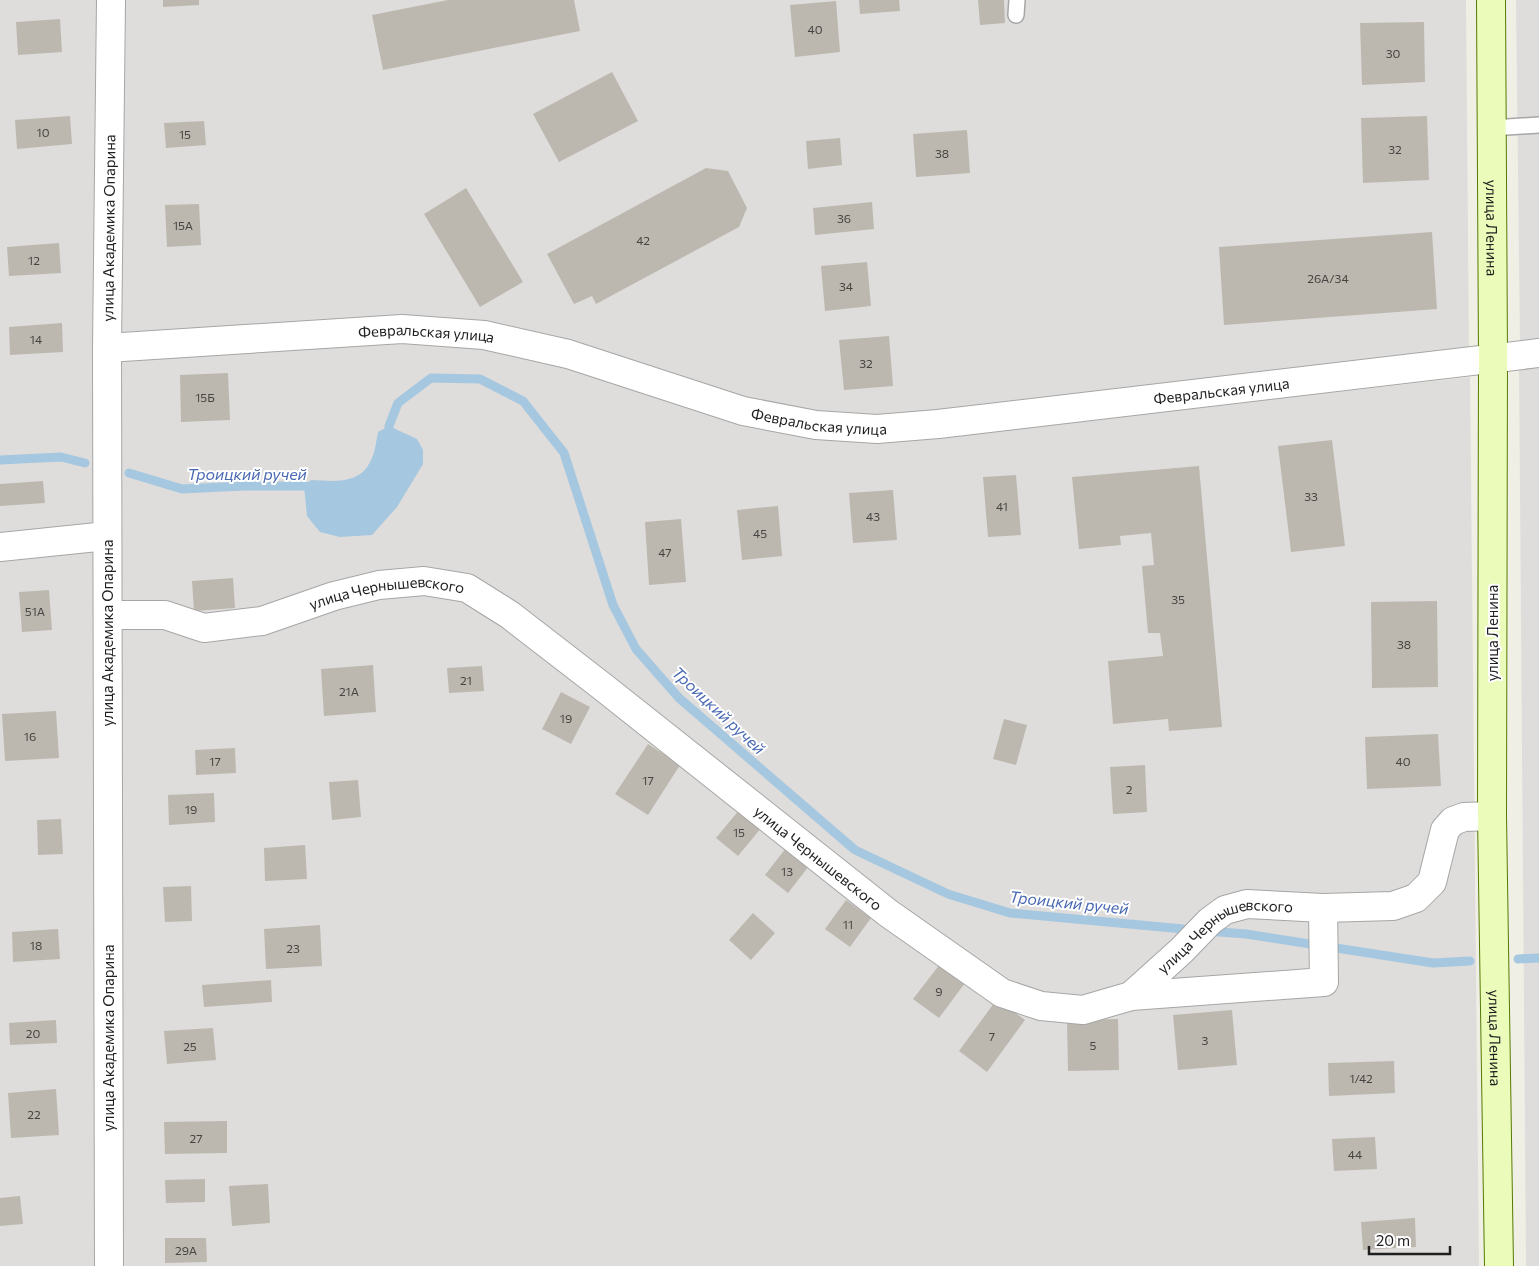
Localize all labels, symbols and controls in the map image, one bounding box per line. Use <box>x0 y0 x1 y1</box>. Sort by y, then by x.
house number: 40 <box>807 22 823 36</box>
house number: 30 <box>1386 46 1401 60</box>
house number: 10 <box>37 125 50 139</box>
house number: 15 <box>179 127 191 141</box>
street label: улица Академика Опарина <box>98 134 118 322</box>
house number: 32 <box>1388 142 1402 156</box>
house number: 38 <box>935 146 949 160</box>
street label: улица Ленина <box>1483 180 1502 276</box>
house number: 36 <box>837 211 851 225</box>
house number: 15А <box>173 218 193 232</box>
house number: 42 <box>636 233 650 247</box>
house number: 12 <box>28 253 40 267</box>
house number: 26А/34 <box>1307 271 1349 285</box>
house number: 34 <box>839 279 853 293</box>
street label: Февральская улица <box>358 320 496 346</box>
house number: 14 <box>30 332 42 346</box>
house number: 32 <box>859 356 873 370</box>
street label: Февральская улица <box>1152 374 1290 407</box>
house number: 15Б <box>195 390 215 404</box>
street label: Февральская улица <box>750 404 888 438</box>
water label: Троицкий ручей <box>187 464 307 483</box>
house number: 33 <box>1304 489 1318 503</box>
house number: 41 <box>996 499 1008 513</box>
house number: 43 <box>866 509 880 523</box>
house number: 45 <box>753 526 767 540</box>
street label: улица Академика Опарина <box>98 540 116 726</box>
house number: 47 <box>658 545 672 559</box>
street label: улица Чернышевского <box>307 572 466 613</box>
street label: улица Ленина <box>1483 585 1501 681</box>
house number: 35 <box>1171 592 1185 606</box>
house number: 51А <box>25 604 45 618</box>
house number: 38 <box>1397 637 1411 651</box>
water label: Троицкий ручей <box>669 662 769 758</box>
house number: 21 <box>460 673 472 687</box>
house number: 21А <box>339 684 359 698</box>
house number: 19 <box>560 711 572 725</box>
house number: 16 <box>24 729 36 743</box>
house number: 17 <box>209 754 221 768</box>
house number: 40 <box>1395 754 1411 768</box>
house number: 17 <box>642 773 654 787</box>
house number: 2 <box>1126 782 1133 796</box>
house number: 19 <box>185 802 197 816</box>
street label: улица Чернышевского <box>751 802 886 914</box>
house number: 15 <box>733 825 745 839</box>
house number: 13 <box>781 864 793 878</box>
water label: Троицкий ручей <box>1009 886 1129 918</box>
street label: улица Чернышевского <box>1154 895 1294 977</box>
house number: 11 <box>843 917 853 931</box>
house number: 18 <box>30 938 42 952</box>
house number: 23 <box>286 941 300 955</box>
street label: улица Академика Опарина <box>99 945 117 1131</box>
house number: 9 <box>935 984 943 998</box>
street label: улица Ленина <box>1486 990 1505 1086</box>
house number: 20 <box>26 1026 40 1040</box>
house number: 7 <box>989 1029 995 1043</box>
house number: 3 <box>1202 1033 1209 1047</box>
house number: 5 <box>1090 1038 1097 1052</box>
house number: 25 <box>183 1039 197 1053</box>
house number: 1/42 <box>1349 1071 1373 1085</box>
house number: 22 <box>27 1107 41 1121</box>
house number: 27 <box>190 1131 202 1145</box>
house number: 44 <box>1348 1147 1362 1161</box>
scale bar <box>1369 1224 1450 1256</box>
text: 20 m <box>1376 1231 1410 1249</box>
house number: 29А <box>175 1243 197 1257</box>

